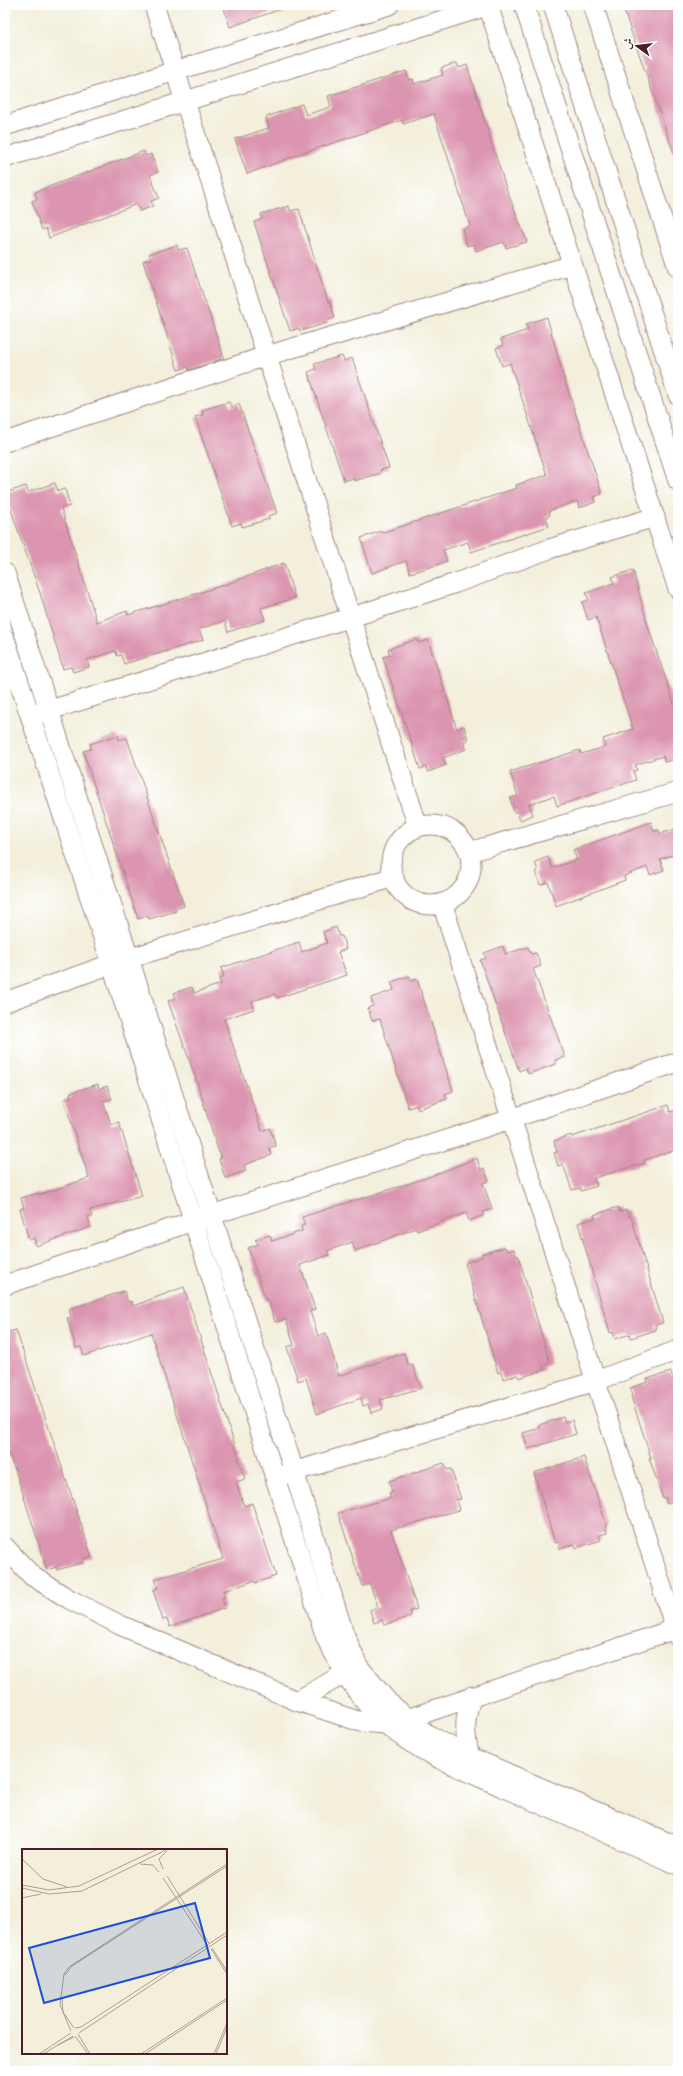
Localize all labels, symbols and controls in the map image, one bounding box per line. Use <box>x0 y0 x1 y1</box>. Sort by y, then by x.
north arrow <box>617 26 657 66</box>
text: ش <box>620 37 636 50</box>
inset map <box>22 1849 227 2054</box>

